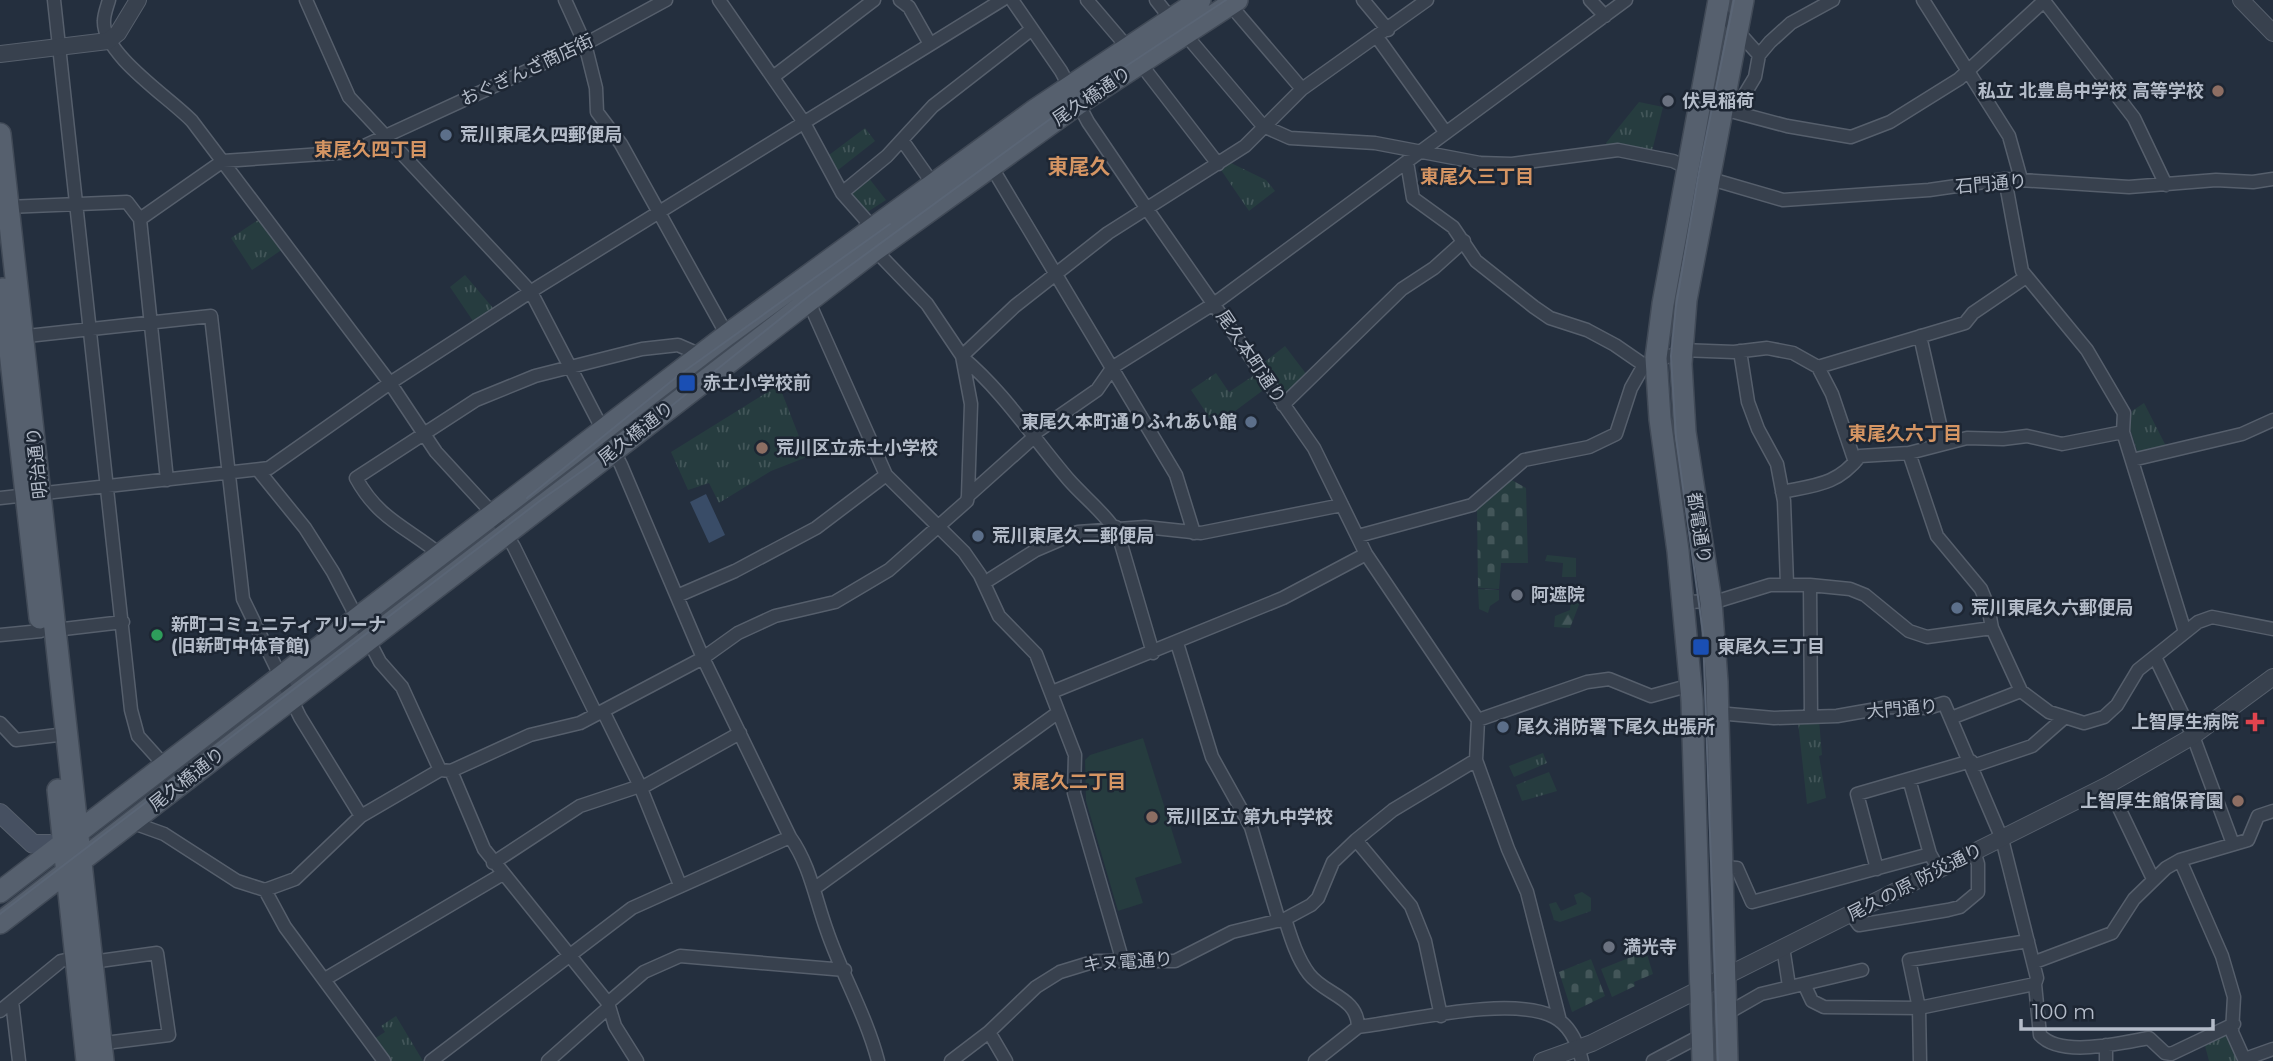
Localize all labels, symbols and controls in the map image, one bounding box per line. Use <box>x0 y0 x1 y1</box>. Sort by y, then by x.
street label: おぐぎんざ商店街 <box>457 30 597 110</box>
street label: 尾久橋通り <box>1049 62 1135 130</box>
place label: 私立 北豊島中学校 高等学校 <box>1978 80 2204 102</box>
marker: 私立 北豊島中学校 高等学校 <box>2210 83 2226 99</box>
place label: 伏見稲荷 <box>1682 90 1754 112</box>
marker: 伏見稲荷 <box>1660 93 1676 109</box>
place label: 荒川東尾久四郵便局 <box>460 124 622 146</box>
marker: 荒川東尾久四郵便局 <box>438 127 454 143</box>
district label: 東尾久四丁目 <box>314 138 428 161</box>
district label: 東尾久 <box>1048 154 1111 179</box>
district label: 東尾久三丁目 <box>1420 165 1534 188</box>
street label: 石門通り <box>1954 170 2028 198</box>
street label: 尾久本町通り <box>1212 306 1290 408</box>
place label: 赤土小学校前 <box>703 372 811 394</box>
marker: 赤土小学校前 <box>677 373 697 393</box>
street label: 尾久橋通り <box>594 397 678 469</box>
place label: 東尾久本町通りふれあい館 <box>1021 411 1237 433</box>
marker: 東尾久本町通りふれあい館 <box>1243 414 1259 430</box>
district label: 東尾久六丁目 <box>1848 422 1962 445</box>
street label: 明治通り <box>22 426 52 500</box>
place label: 荒川区立赤土小学校 <box>776 437 938 459</box>
marker: 荒川区立赤土小学校 <box>754 440 770 456</box>
street label: 都電通り <box>1683 491 1715 565</box>
place label: 荒川東尾久二郵便局 <box>992 525 1154 547</box>
marker: 荒川東尾久二郵便局 <box>970 528 986 544</box>
place label: 阿遮院 <box>1531 584 1585 606</box>
marker: 阿遮院 <box>1509 587 1525 603</box>
place label: 荒川東尾久六郵便局 <box>1971 597 2133 619</box>
marker: 荒川東尾久六郵便局 <box>1949 600 1965 616</box>
place label: 新町コミュニティアリーナ (旧新町中体育館) <box>171 614 386 657</box>
marker: 新町コミュニティアリーナ (旧新町中体育館) <box>149 627 165 643</box>
place label: 東尾久三丁目 <box>1717 636 1825 658</box>
marker: 東尾久三丁目 <box>1691 637 1711 657</box>
street label: 大門通り <box>1865 695 1939 723</box>
place label: 上智厚生病院 <box>2131 711 2239 733</box>
marker: 上智厚生病院 <box>2245 712 2265 732</box>
place label: 尾久消防署下尾久出張所 <box>1517 716 1715 738</box>
marker: 尾久消防署下尾久出張所 <box>1495 719 1511 735</box>
street label: 尾久橋通り <box>145 743 229 815</box>
district label: 東尾久二丁目 <box>1012 770 1126 793</box>
place label: 上智厚生館保育園 <box>2080 790 2224 812</box>
marker: 上智厚生館保育園 <box>2230 793 2246 809</box>
place label: 荒川区立 第九中学校 <box>1166 806 1333 828</box>
marker: 荒川区立 第九中学校 <box>1144 809 1160 825</box>
street label: 尾久の原 防災通り <box>1844 838 1986 926</box>
place label: 満光寺 <box>1623 936 1677 958</box>
marker: 満光寺 <box>1601 939 1617 955</box>
street label: キヌ電通り <box>1082 948 1174 976</box>
scale bar <box>2021 988 2214 1032</box>
text: 100 m <box>2032 999 2095 1024</box>

